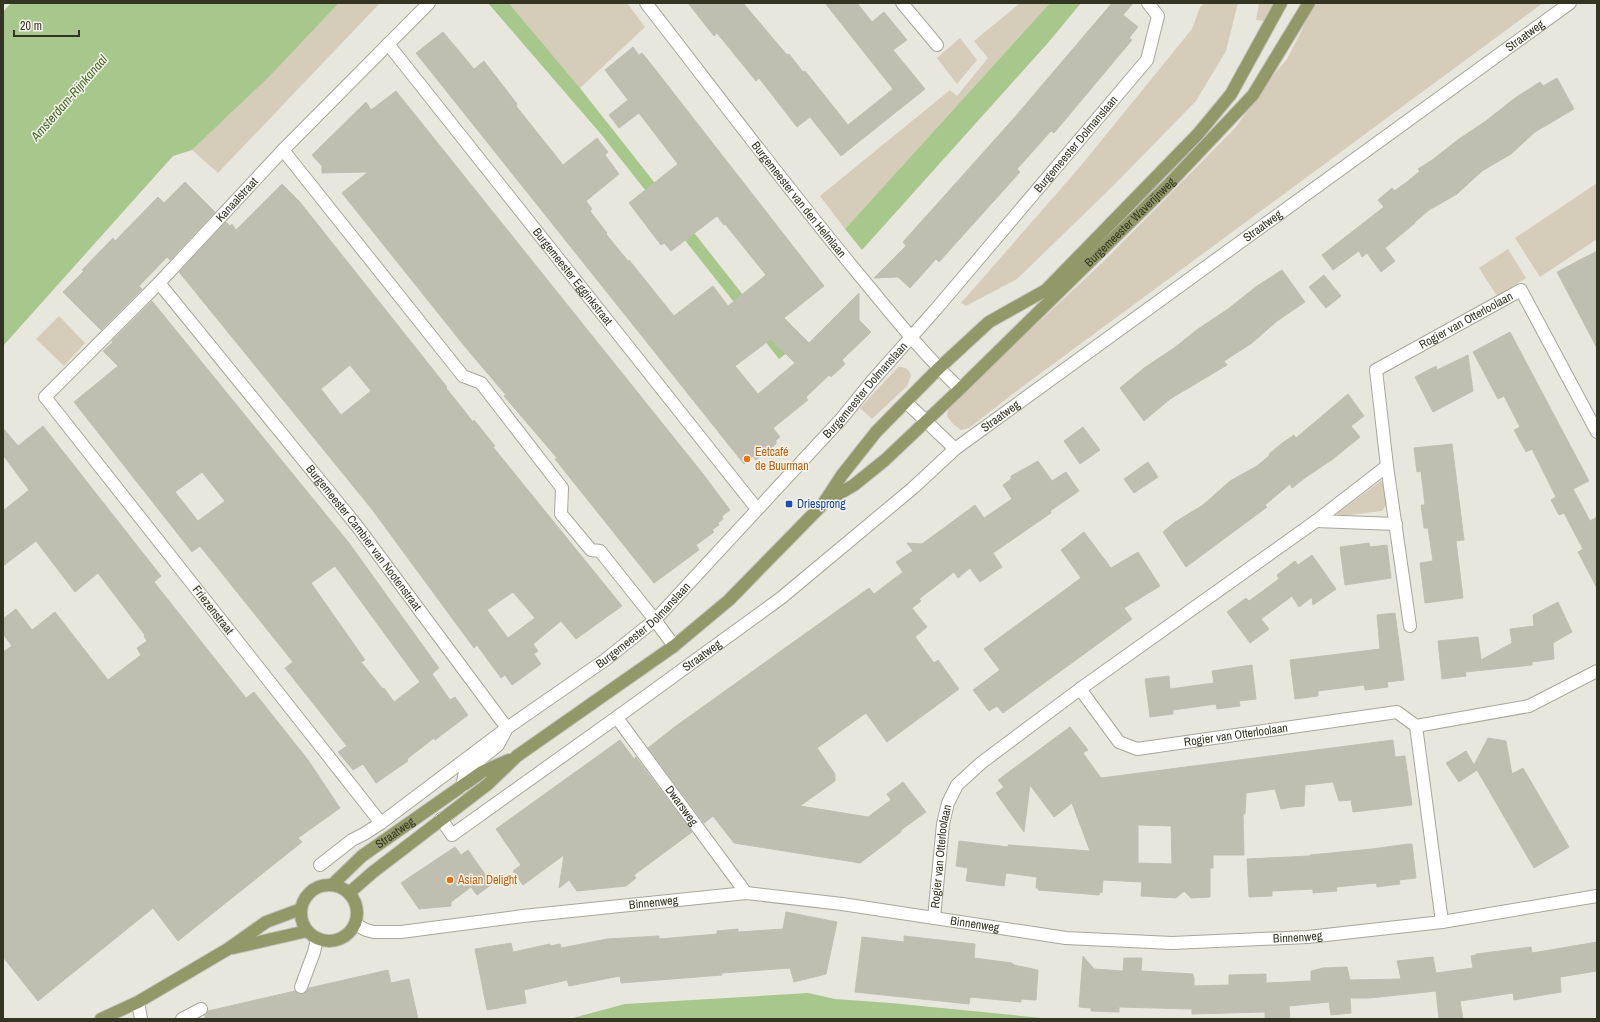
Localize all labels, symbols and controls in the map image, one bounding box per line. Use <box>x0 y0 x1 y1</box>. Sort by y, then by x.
scale bar <box>14 12 79 38</box>
street label: Straatweg <box>1502 16 1548 55</box>
text: 20 m <box>20 18 42 34</box>
water label: Amsterdam-Rijnkanaal <box>26 51 111 145</box>
street label: Burgemeester Dolmanslaan <box>1030 92 1121 196</box>
street label: Burgemeester van den Helmlaan <box>748 138 850 261</box>
street label: Kanaalstraat <box>212 174 262 225</box>
street label: Burgemeester Waverijnweg <box>1081 174 1179 270</box>
street label: Straatweg <box>1240 206 1286 245</box>
street label: Burgemeester Egginkstraat <box>529 225 616 329</box>
street label: Rogier van Otterloolaan <box>1416 288 1516 353</box>
street label: Burgemeester Dolmanslaan <box>819 339 911 442</box>
street label: Straatweg <box>978 396 1023 436</box>
place label: Eetcafé de Buurman <box>755 444 809 474</box>
marker: Eetcafé de Buurman <box>742 454 752 464</box>
street label: Burgemeester Cambier van Nootenstraat <box>302 462 425 614</box>
place label: Driesprong <box>797 496 846 512</box>
marker: Driesprong <box>784 499 794 509</box>
street label: Burgemeester Dolmanslaan <box>593 579 694 672</box>
street label: Friezenstraat <box>189 582 237 638</box>
street label: Straatweg <box>679 636 725 675</box>
street label: Rogier van Otterloolaan <box>1183 720 1289 750</box>
street label: Dwarsweg <box>662 782 702 829</box>
street label: Rogier van Otterloolaan <box>927 803 955 909</box>
street label: Straatweg <box>372 813 418 852</box>
place label: Asian Delight <box>457 872 517 888</box>
marker: Asian Delight <box>445 875 455 885</box>
street label: Binnenweg <box>628 892 679 913</box>
street label: Binnenweg <box>949 913 1001 936</box>
street label: Binnenweg <box>1273 927 1324 947</box>

